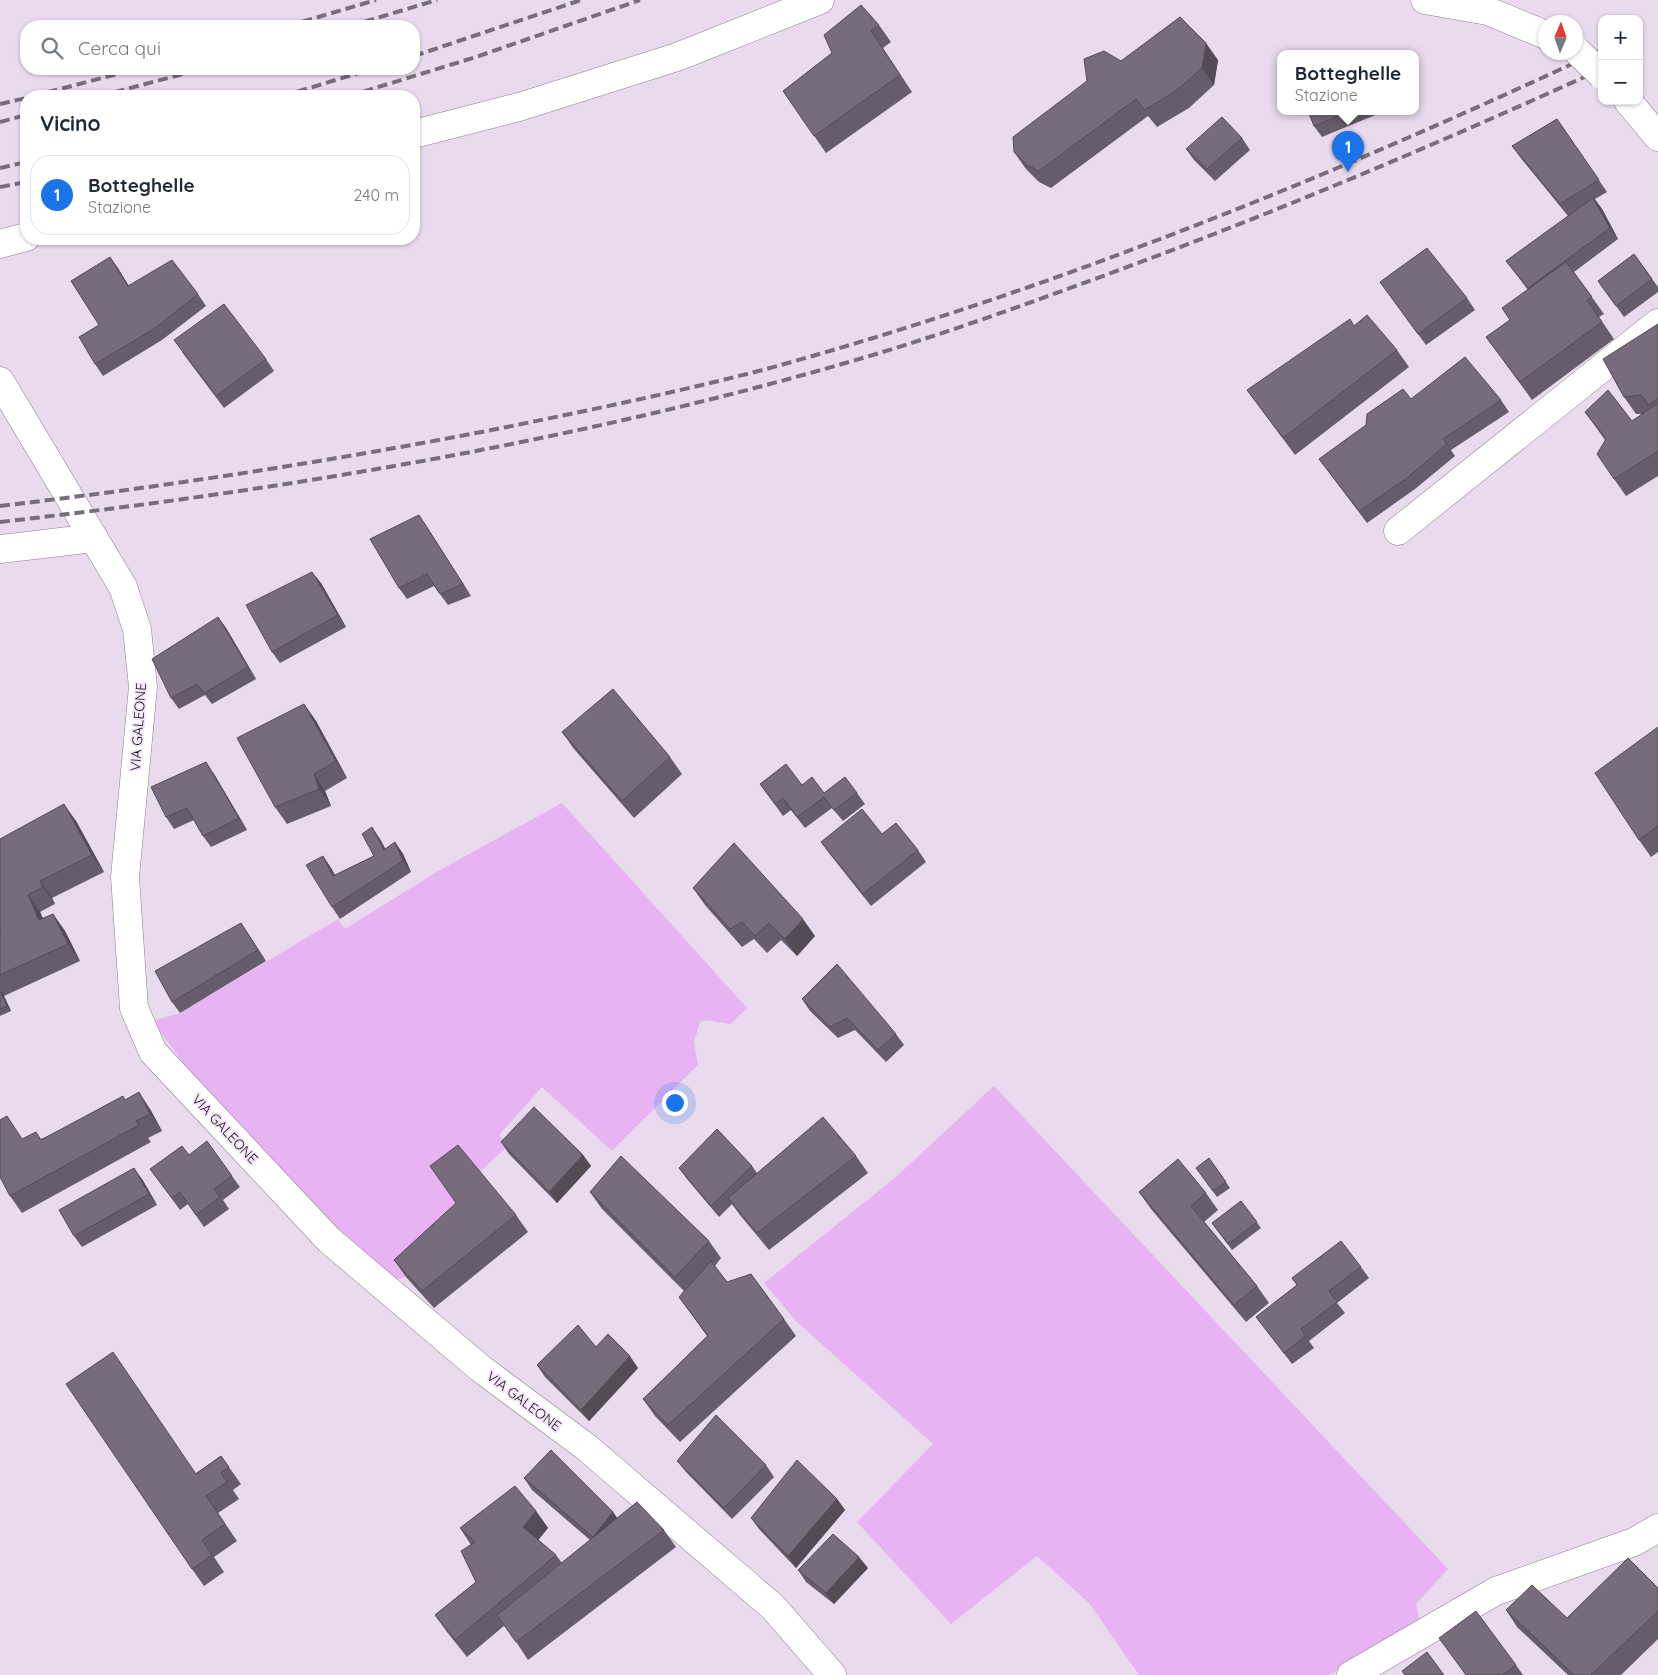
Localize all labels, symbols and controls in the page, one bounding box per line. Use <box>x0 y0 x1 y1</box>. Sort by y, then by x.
north arrow <box>1538 15 1583 60</box>
map controls <box>1598 15 1643 105</box>
button: + <box>1598 15 1643 60</box>
search box <box>20 20 420 75</box>
icon: search <box>38 34 66 62</box>
text: Cerca qui <box>78 36 161 60</box>
popup <box>1277 50 1419 115</box>
button: − <box>1598 60 1643 105</box>
text: Botteghelle <box>1295 61 1401 85</box>
text: Stazione <box>1295 85 1358 105</box>
text: Vicino <box>40 110 101 136</box>
pin: 1 <box>1332 131 1364 172</box>
text: Botteghelle <box>88 173 195 197</box>
text: 1 <box>54 185 60 205</box>
text: 240 m <box>353 185 399 205</box>
text: Stazione <box>88 197 151 217</box>
street label: VIA GALEONE <box>126 682 150 772</box>
street label: VIA GALEONE <box>188 1090 262 1168</box>
your location <box>662 1090 688 1116</box>
street label: VIA GALEONE <box>483 1367 565 1435</box>

